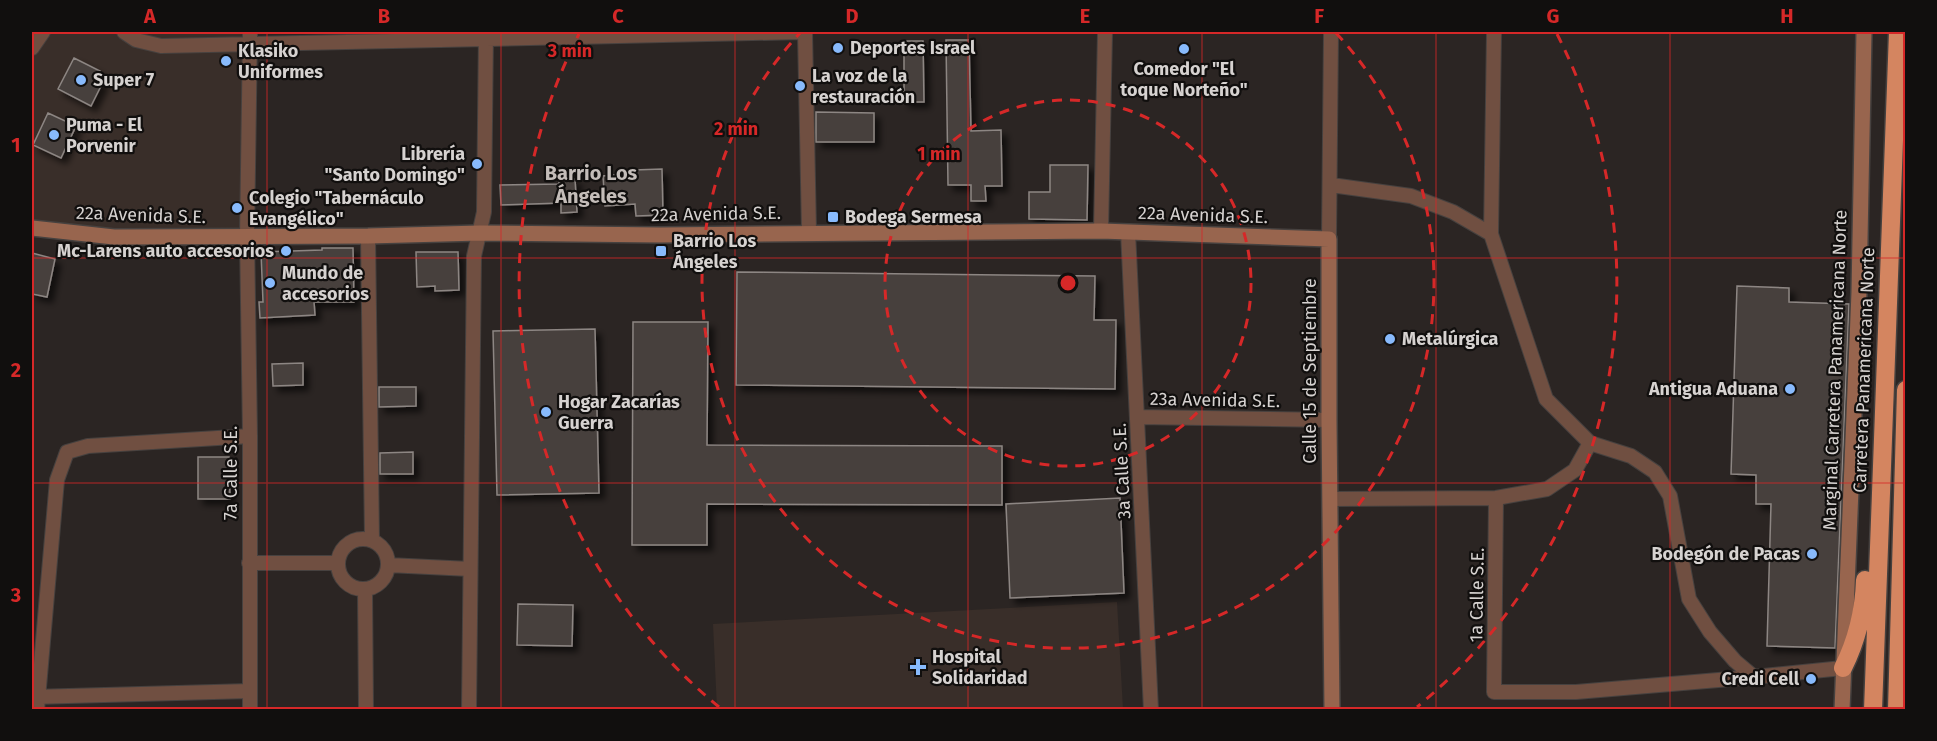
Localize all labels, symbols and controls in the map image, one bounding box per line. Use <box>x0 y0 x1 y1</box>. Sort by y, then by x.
text: A <box>143 4 157 28</box>
text: B <box>378 4 390 28</box>
text: C <box>612 4 624 28</box>
text: D <box>845 4 859 28</box>
text: E <box>1080 4 1090 28</box>
text: F <box>1314 4 1324 28</box>
text: G <box>1547 4 1559 28</box>
text: H <box>1780 4 1794 28</box>
place label: Deportes Israel <box>850 37 976 59</box>
place label: Klasiko Uniformes <box>238 40 323 83</box>
text: 3 min <box>547 40 592 62</box>
marker: Deportes Israel <box>831 41 845 55</box>
marker: Comedor "El toque Norteño" <box>1177 42 1191 56</box>
marker: Klasiko Uniformes <box>219 54 233 68</box>
place label: Comedor "El toque Norteño" <box>1120 58 1248 101</box>
place label: La voz de la restauración <box>812 65 915 108</box>
place label: Super 7 <box>93 69 155 91</box>
marker: Super 7 <box>74 73 88 87</box>
marker: La voz de la restauración <box>793 79 807 93</box>
place label: Puma - El Porvenir <box>66 114 143 157</box>
text: 2 min <box>714 118 758 140</box>
marker: Puma - El Porvenir <box>47 128 61 142</box>
text: 1 <box>11 133 21 157</box>
place label: Librería "Santo Domingo" <box>324 143 465 186</box>
text: 1 min <box>917 143 961 165</box>
marker: Librería "Santo Domingo" <box>470 157 484 171</box>
district label: Barrio Los Ángeles <box>545 161 638 208</box>
place label: Colegio "Tabernáculo Evangélico" <box>249 187 424 230</box>
marker: Colegio "Tabernáculo Evangélico" <box>230 201 244 215</box>
street label: 22a Avenida S.E. <box>76 202 206 228</box>
street label: 22a Avenida S.E. <box>651 202 781 226</box>
street label: 22a Avenida S.E. <box>1138 202 1268 228</box>
place label: Bodega Sermesa <box>845 206 982 228</box>
street label: Marginal Carretera Panamericana Norte <box>1818 209 1852 531</box>
marker: Bodega Sermesa <box>826 210 840 224</box>
place label: Barrio Los Ángeles <box>672 230 757 273</box>
place label: Mc-Larens auto accesorios <box>57 240 274 262</box>
marker: Mc-Larens auto accesorios <box>279 244 293 258</box>
marker: Barrio Los Ángeles <box>654 244 668 258</box>
street label: Carretera Panamericana Norte <box>1849 247 1879 493</box>
place label: Mundo de accesorios <box>282 262 369 305</box>
centre of rings <box>1058 273 1078 293</box>
marker: Mundo de accesorios <box>263 276 277 290</box>
street label: Calle 15 de Septiembre <box>1299 278 1321 464</box>
place label: Metalúrgica <box>1402 328 1499 350</box>
marker: Metalúrgica <box>1383 332 1397 346</box>
text: 2 <box>11 358 21 382</box>
place label: Antigua Aduana <box>1648 378 1778 400</box>
marker: Antigua Aduana <box>1783 382 1797 396</box>
street label: 23a Avenida S.E. <box>1150 388 1280 412</box>
place label: Hogar Zacarías Guerra <box>558 391 680 434</box>
marker: Hogar Zacarías Guerra <box>539 405 553 419</box>
street label: 3a Calle S.E. <box>1108 422 1136 520</box>
street label: 7a Calle S.E. <box>220 426 242 520</box>
place label: Bodegón de Pacas <box>1651 543 1800 565</box>
street label: 1a Calle S.E. <box>1465 547 1489 643</box>
marker: Bodegón de Pacas <box>1805 547 1819 561</box>
text: 3 <box>10 583 21 607</box>
place label: Hospital Solidaridad <box>932 646 1028 689</box>
marker: Hospital Solidaridad <box>909 658 927 676</box>
place label: Credi Cell <box>1721 668 1800 690</box>
marker: Credi Cell <box>1804 672 1818 686</box>

